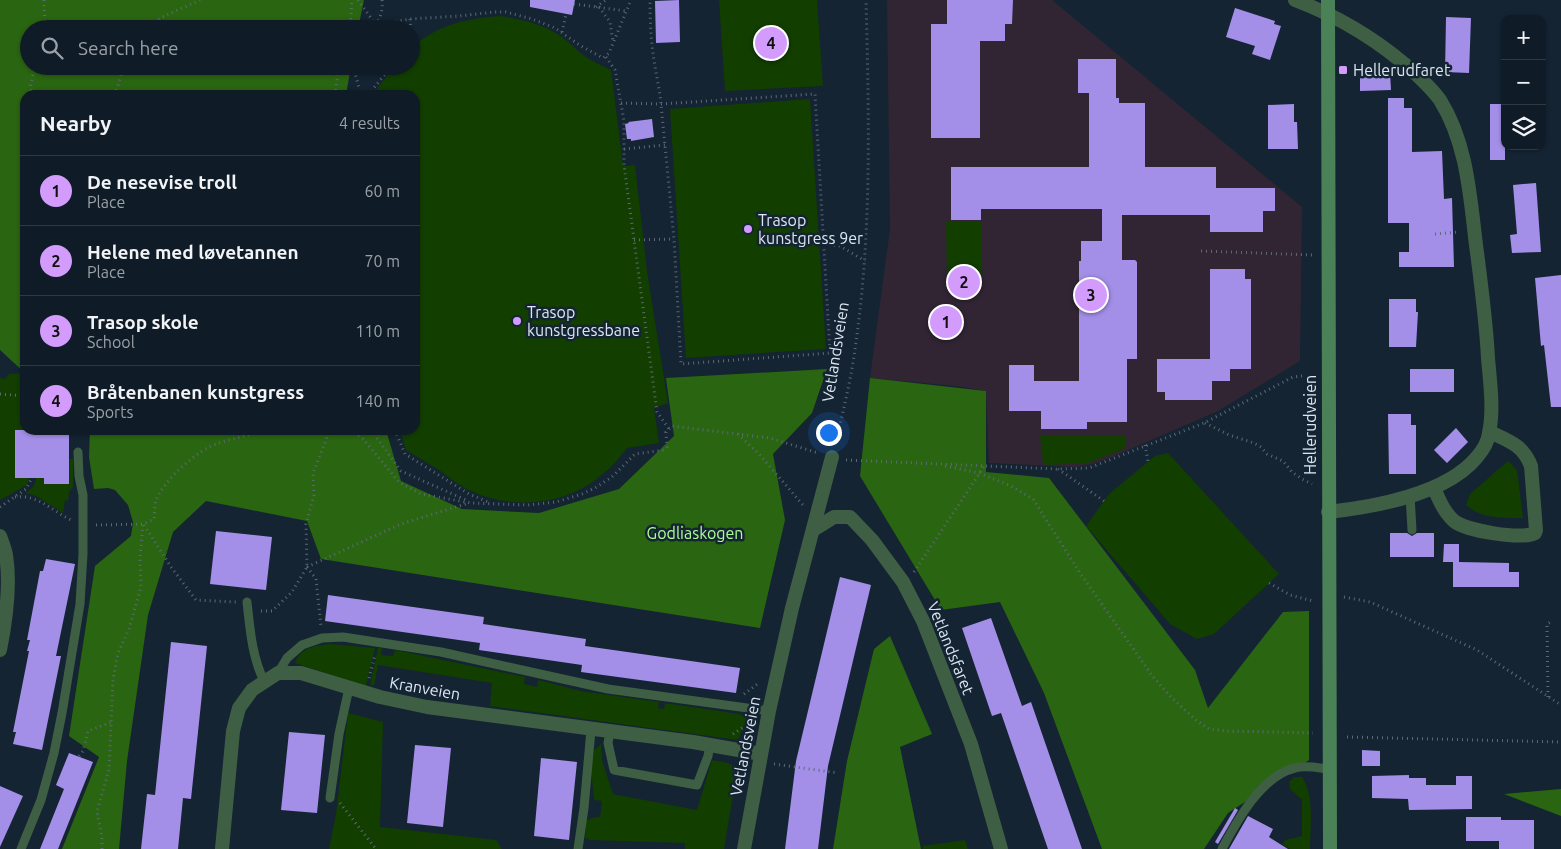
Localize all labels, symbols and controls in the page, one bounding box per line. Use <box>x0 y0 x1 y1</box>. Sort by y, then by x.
map controls <box>1501 15 1546 150</box>
button: + <box>1501 15 1546 60</box>
search box <box>20 20 420 75</box>
pin: 4 <box>755 24 787 62</box>
icon: search <box>38 34 66 62</box>
text: Search here <box>78 37 178 59</box>
button: − <box>1501 60 1546 105</box>
place label: Hellerudfaret <box>1353 61 1451 79</box>
marker: Hellerudfaret <box>1337 64 1349 76</box>
button: layers <box>1501 105 1546 150</box>
text: Nearby <box>40 111 111 135</box>
text: 4 results <box>339 114 400 132</box>
text: De nesevise troll <box>87 171 237 193</box>
text: 1 <box>51 182 61 200</box>
text: 60 m <box>364 182 400 200</box>
text: Place <box>87 193 125 211</box>
place label: Trasop kunstgress 9er <box>758 211 863 247</box>
marker: Trasop kunstgress 9er <box>742 223 754 235</box>
text: Helene med løvetannen <box>87 241 299 263</box>
text: 2 <box>51 252 61 270</box>
text: 70 m <box>364 252 400 270</box>
text: Place <box>87 263 125 281</box>
pin: 2 <box>948 263 980 301</box>
pin: 3 <box>1075 276 1107 314</box>
street label: Vetlandsveien <box>818 301 852 403</box>
place label: Trasop kunstgressbane <box>527 303 640 339</box>
pin: 1 <box>930 303 962 341</box>
text: Trasop skole <box>87 311 199 333</box>
marker: Trasop kunstgressbane <box>511 315 523 327</box>
text: 3 <box>51 322 61 340</box>
text: 110 m <box>355 322 400 340</box>
text: School <box>87 333 135 351</box>
street label: Hellerudveien <box>1301 375 1319 475</box>
text: Bråtenbanen kunstgress <box>87 381 304 403</box>
text: 4 <box>51 392 61 410</box>
text: 140 m <box>355 392 400 410</box>
text: Sports <box>87 403 133 421</box>
your location <box>816 420 842 446</box>
park label: Godliaskogen <box>647 524 743 542</box>
street label: Vetlandsfaret <box>924 599 978 697</box>
street label: Kranveien <box>388 673 462 703</box>
street label: Vetlandsveien <box>727 695 763 797</box>

